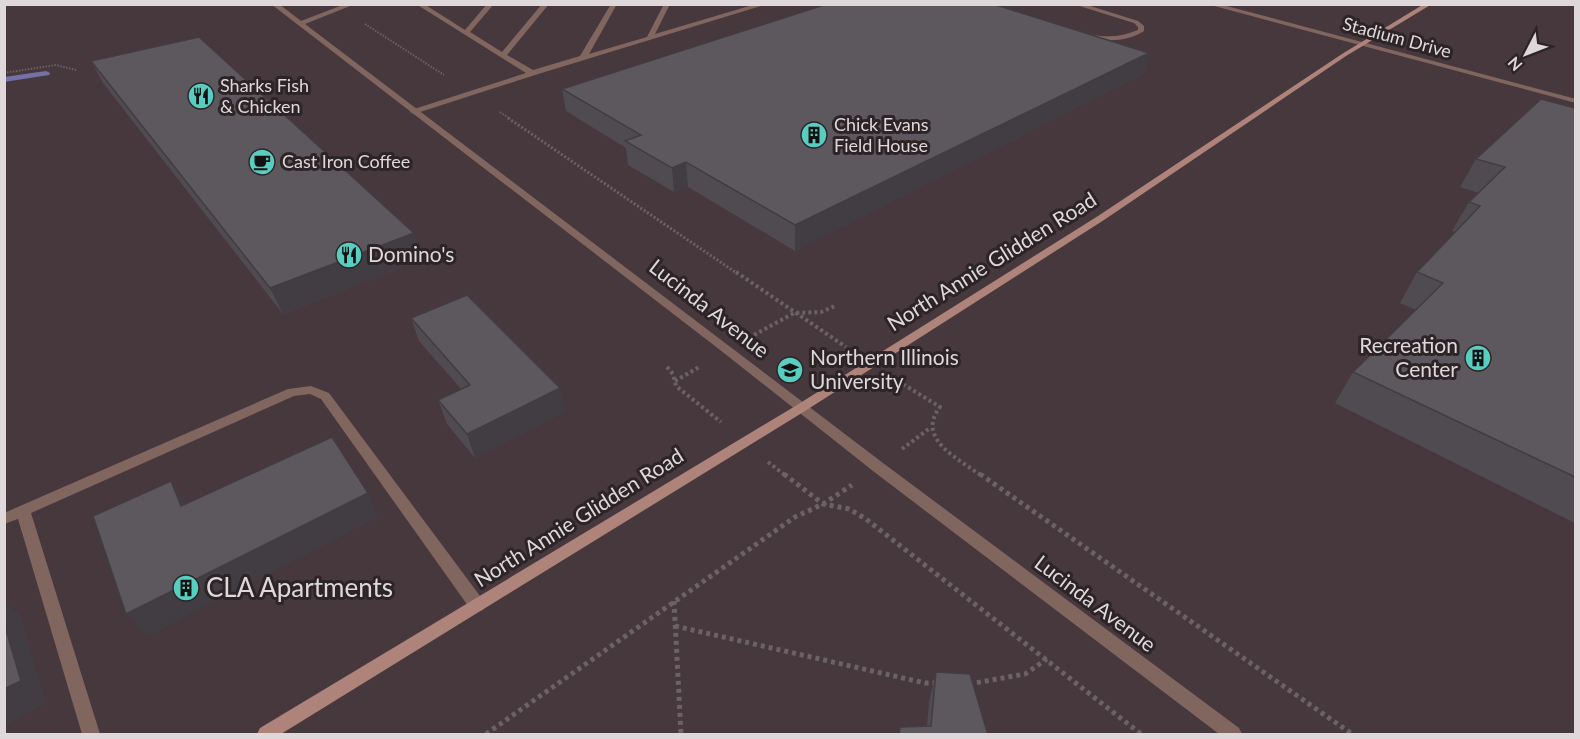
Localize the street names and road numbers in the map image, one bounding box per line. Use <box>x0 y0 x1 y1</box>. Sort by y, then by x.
street label: Stadium Drive <box>1341 12 1454 62</box>
street label: North Annie Glidden Road <box>882 186 1100 335</box>
street label: Lucinda Avenue <box>645 253 775 362</box>
street label: North Annie Glidden Road <box>469 442 687 591</box>
street label: Lucinda Avenue <box>1030 549 1161 656</box>

